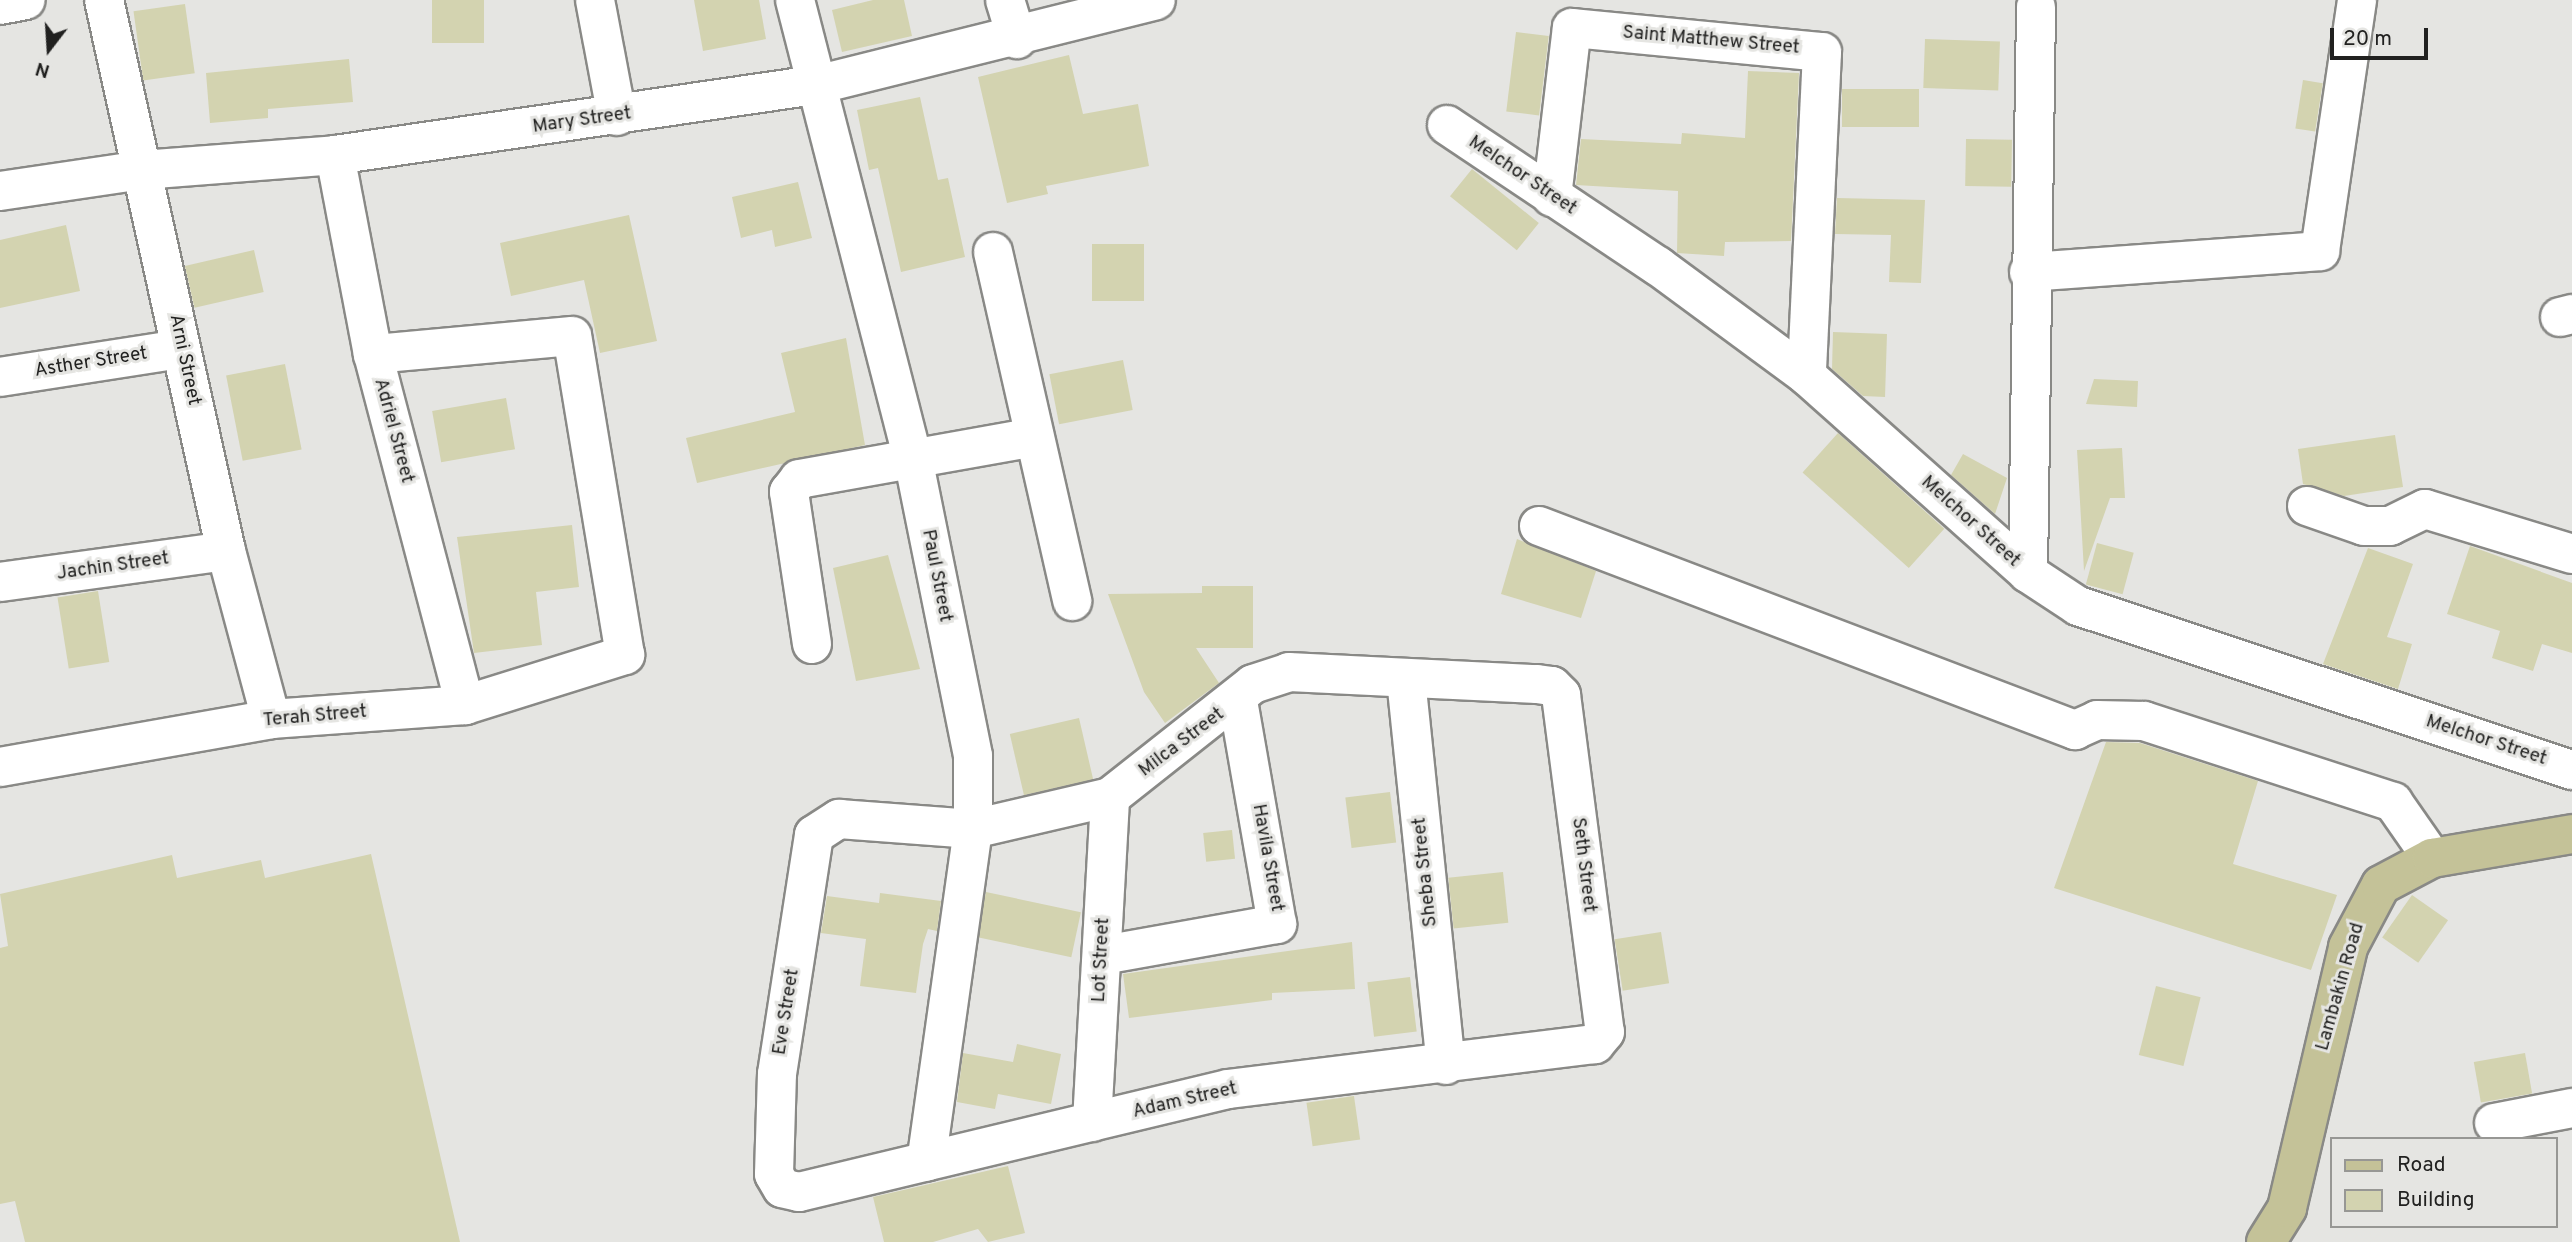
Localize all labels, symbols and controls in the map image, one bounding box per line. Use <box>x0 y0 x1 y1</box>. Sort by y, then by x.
north arrow <box>14 14 84 84</box>
scale bar <box>2334 14 2432 58</box>
street label: Saint Matthew Street <box>1621 22 1801 60</box>
text: 20 m <box>2343 26 2392 53</box>
text: N <box>33 56 53 83</box>
street label: Mary Street <box>531 103 633 139</box>
street label: Melchor Street <box>1464 131 1580 221</box>
street label: Arni Street <box>163 312 205 408</box>
street label: Asther Street <box>33 343 149 383</box>
street label: Adriel Street <box>368 376 418 486</box>
street label: Melchor Street <box>1916 471 2024 573</box>
street label: Paul Street <box>916 528 956 624</box>
street label: Jachin Street <box>55 548 171 586</box>
street label: Terah Street <box>262 701 368 733</box>
street label: Milca Street <box>1135 703 1229 783</box>
street label: Melchor Street <box>2423 711 2549 771</box>
street label: Havila Street <box>1246 802 1288 914</box>
street label: Sheba Street <box>1409 816 1443 928</box>
street label: Seth Street <box>1566 816 1600 914</box>
street label: Lot Street <box>1088 917 1116 1003</box>
street label: Lambakin Road <box>2312 920 2370 1054</box>
street label: Eve Street <box>769 967 805 1057</box>
street label: Adam Street <box>1131 1078 1239 1124</box>
legend <box>2330 1137 2558 1228</box>
text: Road <box>2397 1152 2446 1179</box>
text: Building <box>2397 1187 2475 1214</box>

